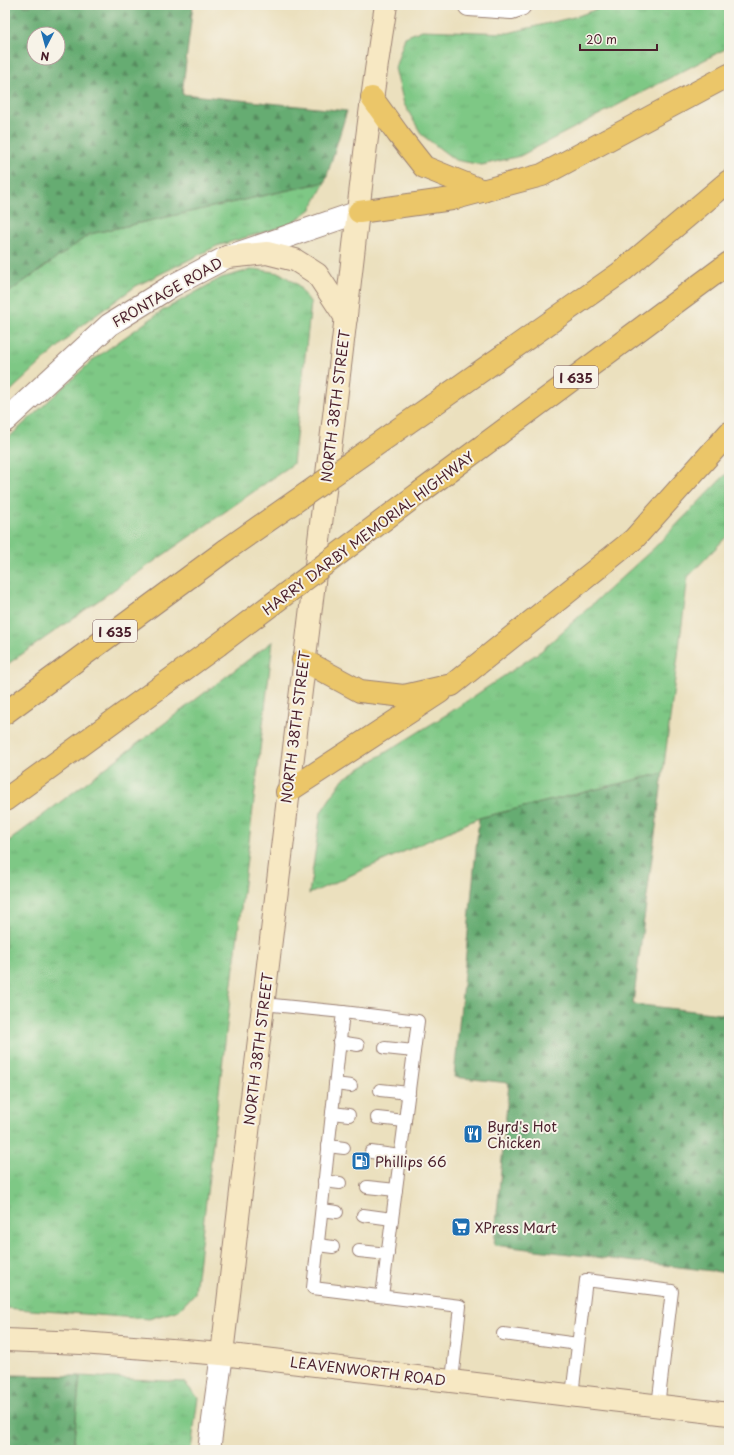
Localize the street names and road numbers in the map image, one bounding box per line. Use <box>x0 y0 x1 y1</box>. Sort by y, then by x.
street label: FRONTAGE ROAD <box>108 252 226 332</box>
street label: NORTH 38TH STREET <box>315 328 355 483</box>
road number: I 635 <box>554 366 598 388</box>
street label: HARRY DARBY MEMORIAL HIGHWAY <box>258 446 479 620</box>
road number: I 635 <box>93 620 137 642</box>
street label: NORTH 38TH STREET <box>275 649 315 804</box>
street label: NORTH 38TH STREET <box>238 971 278 1126</box>
street label: LEAVENWORTH ROAD <box>289 1351 447 1391</box>

